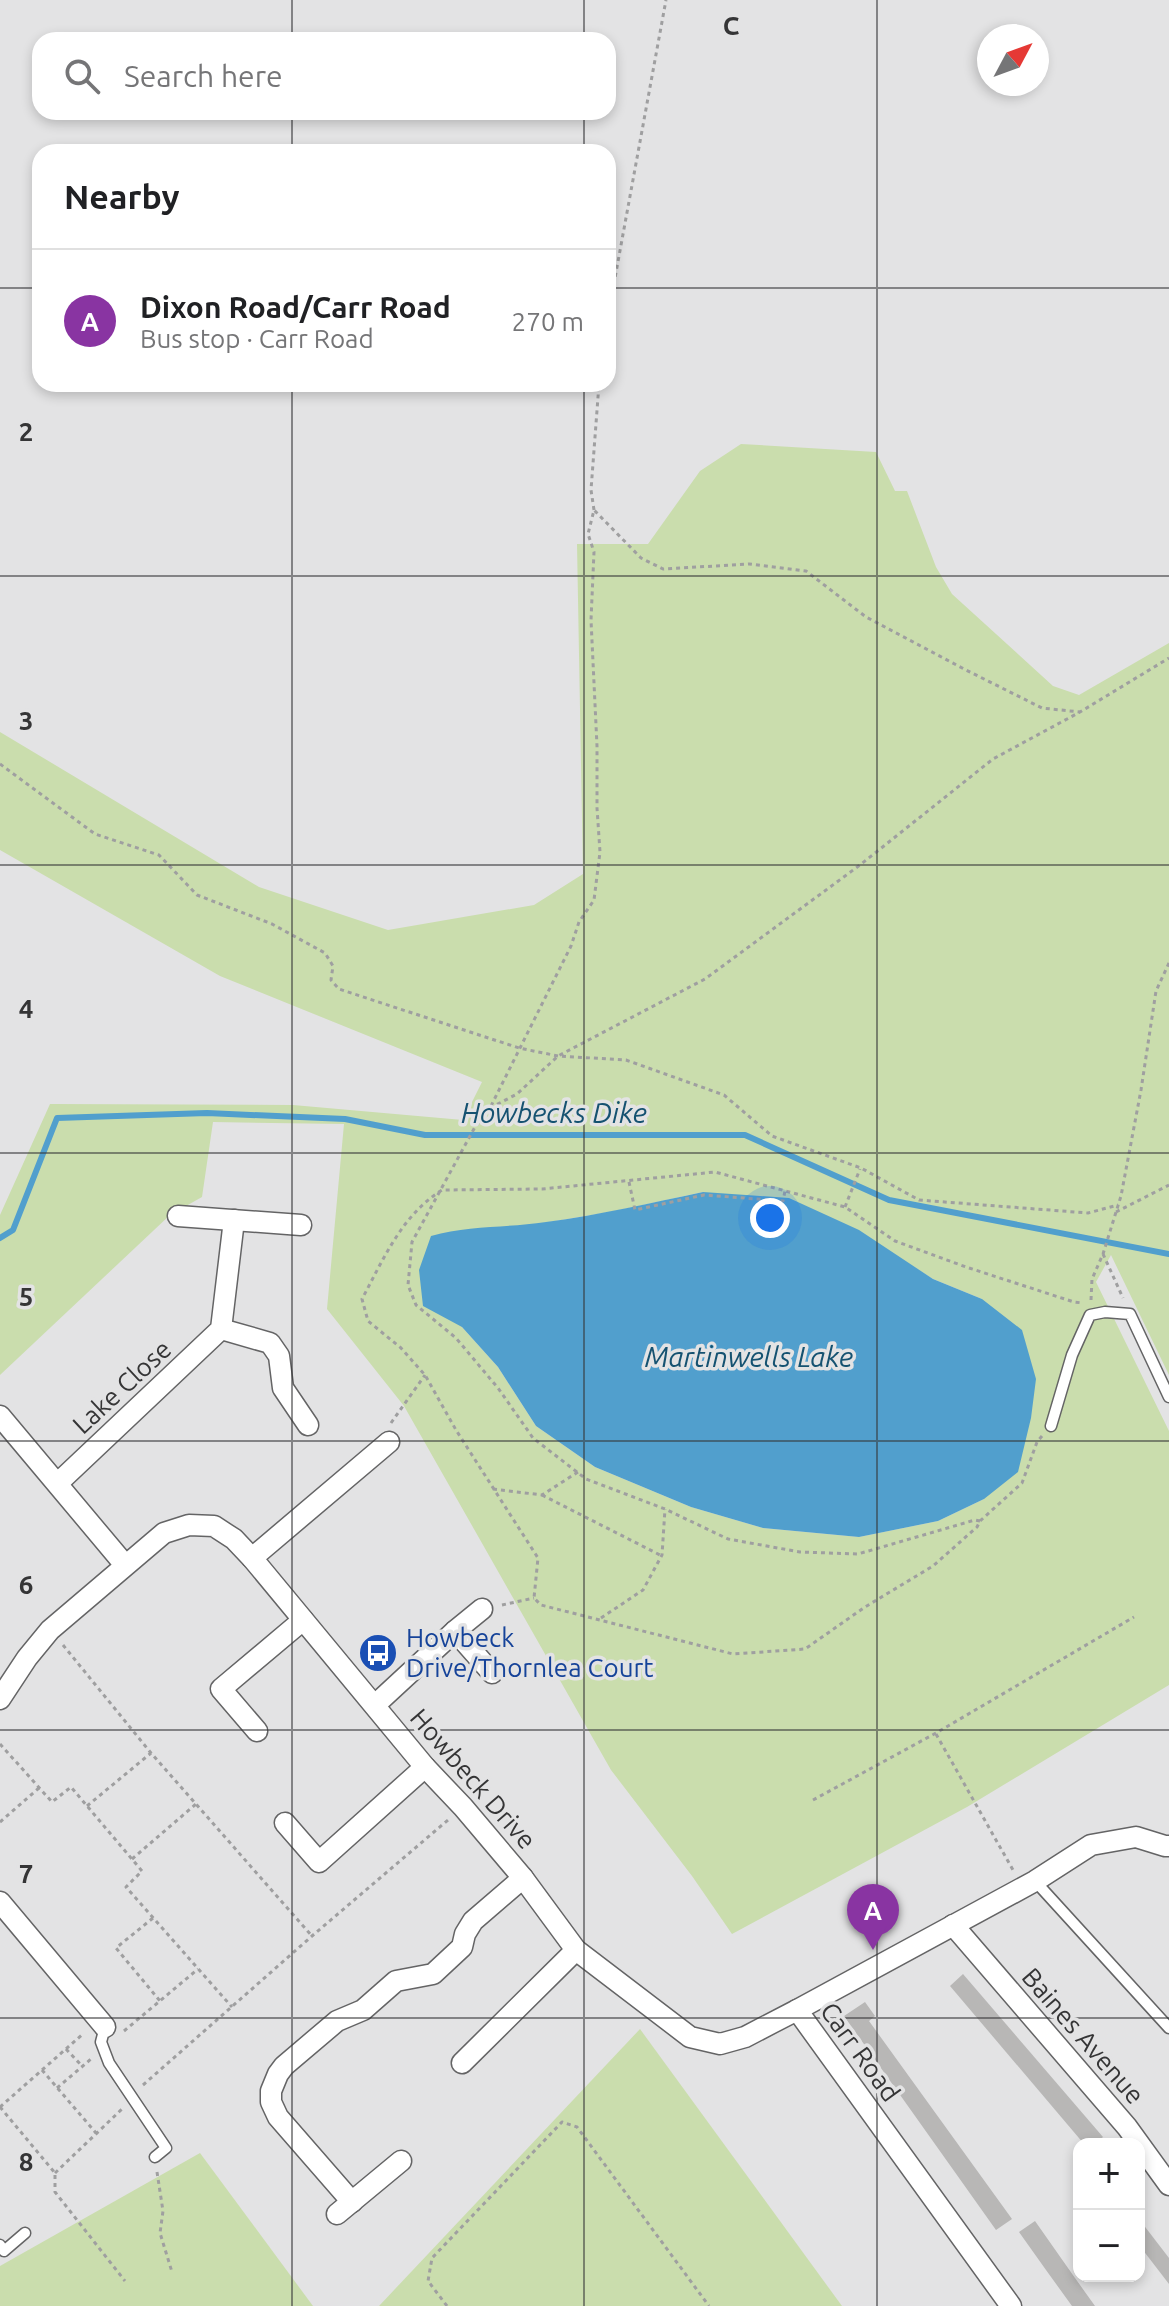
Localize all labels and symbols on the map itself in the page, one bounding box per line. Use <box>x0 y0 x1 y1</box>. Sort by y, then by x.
text: C <box>723 11 740 40</box>
north arrow <box>977 24 1049 96</box>
text: 2 <box>19 417 33 446</box>
text: 3 <box>19 706 33 735</box>
text: 4 <box>19 994 33 1023</box>
water label: Howbecks Dike <box>461 1097 647 1128</box>
your location <box>750 1198 790 1238</box>
text: 5 <box>19 1282 33 1311</box>
street label: Lake Close <box>67 1334 177 1439</box>
water label: Martinwells Lake <box>645 1341 853 1372</box>
text: 6 <box>19 1570 33 1599</box>
place label: Howbeck Drive/Thornlea Court <box>406 1623 654 1682</box>
bus stop icon: Howbeck Drive/Thornlea Court <box>357 1632 399 1674</box>
street label: Howbeck Drive <box>405 1703 542 1854</box>
text: 7 <box>19 1859 33 1888</box>
pin: A <box>847 1884 899 1950</box>
street label: Baines Avenue <box>1017 1962 1150 2109</box>
street label: Carr Road <box>815 1997 906 2107</box>
text: 8 <box>19 2147 33 2176</box>

